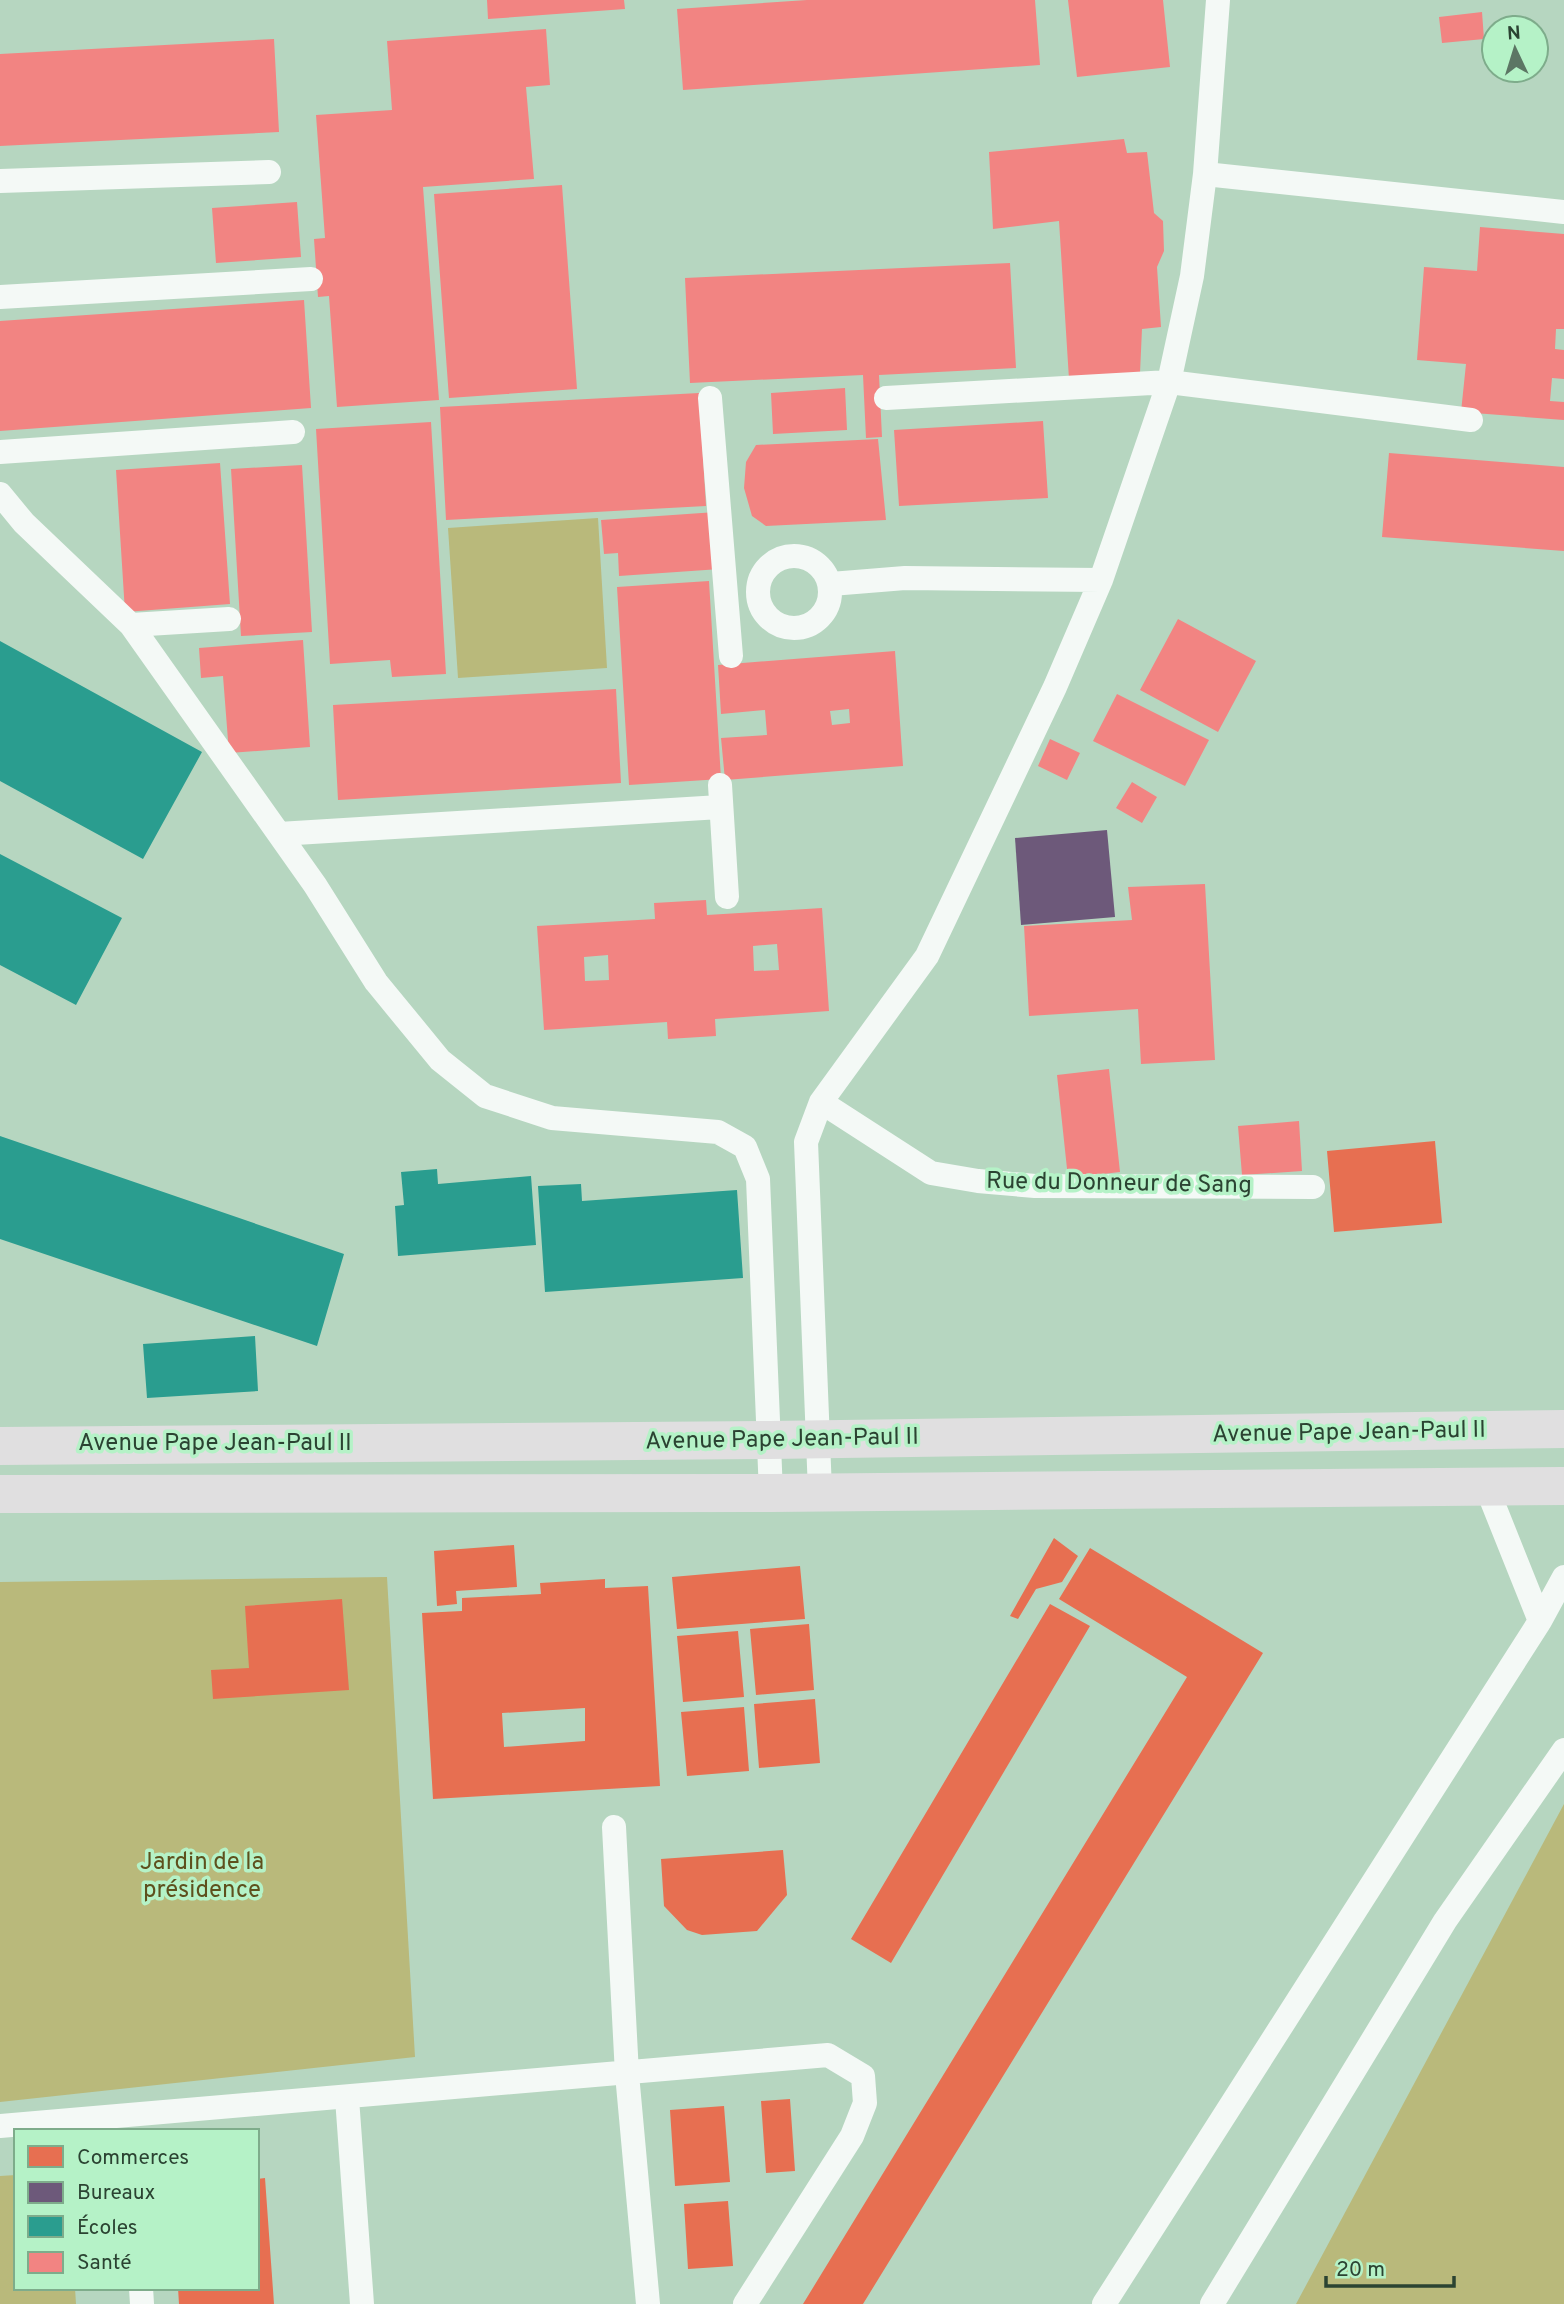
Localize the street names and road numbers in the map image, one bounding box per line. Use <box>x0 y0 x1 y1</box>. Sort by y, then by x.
street label: Rue du Donneur de Sang <box>986 1167 1252 1201</box>
street label: Avenue Pape Jean-Paul II <box>1212 1416 1486 1450</box>
street label: Avenue Pape Jean-Paul II <box>645 1423 919 1457</box>
street label: Avenue Pape Jean-Paul II <box>78 1429 352 1459</box>

